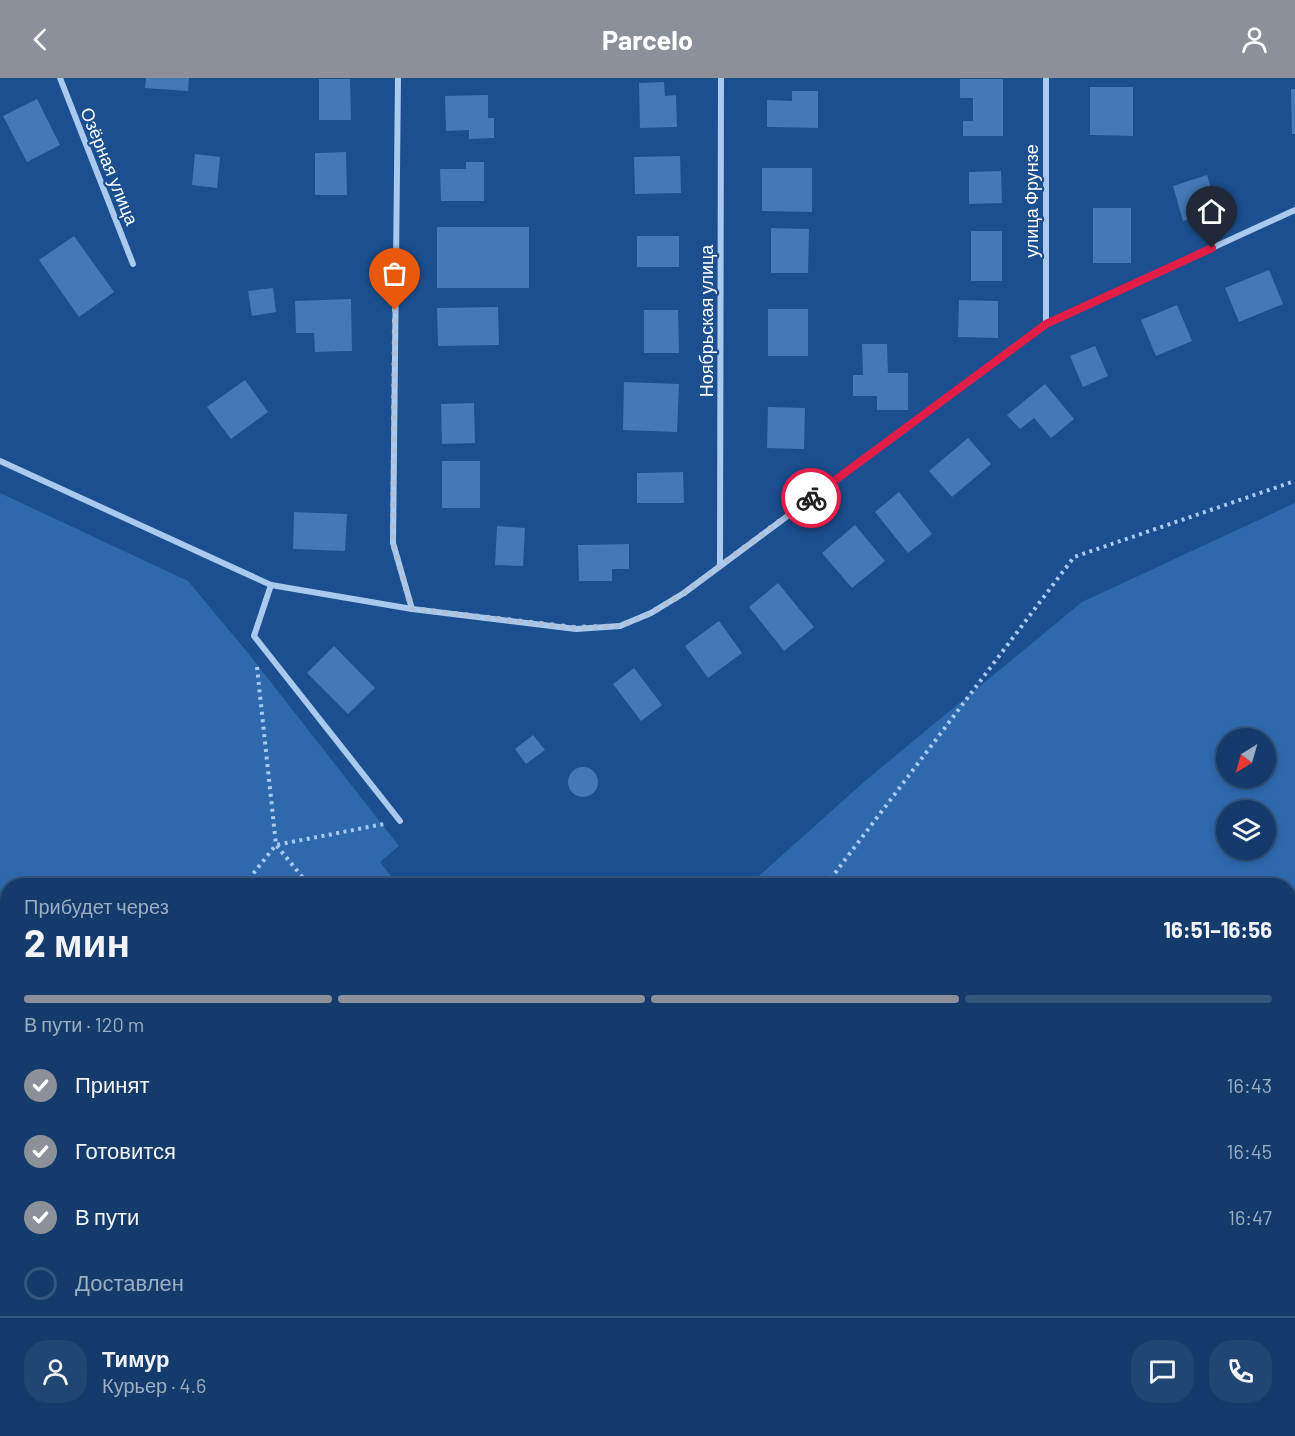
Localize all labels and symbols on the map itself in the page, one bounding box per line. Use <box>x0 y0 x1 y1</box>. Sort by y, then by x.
street label: Озёрная улица <box>76 104 144 229</box>
street label: улица Фрунзе <box>1020 144 1042 258</box>
pin <box>1186 186 1237 248</box>
street label: Ноябрьская улица <box>695 244 717 397</box>
pin <box>369 248 420 310</box>
courier <box>781 468 841 528</box>
north arrow <box>1216 728 1276 788</box>

